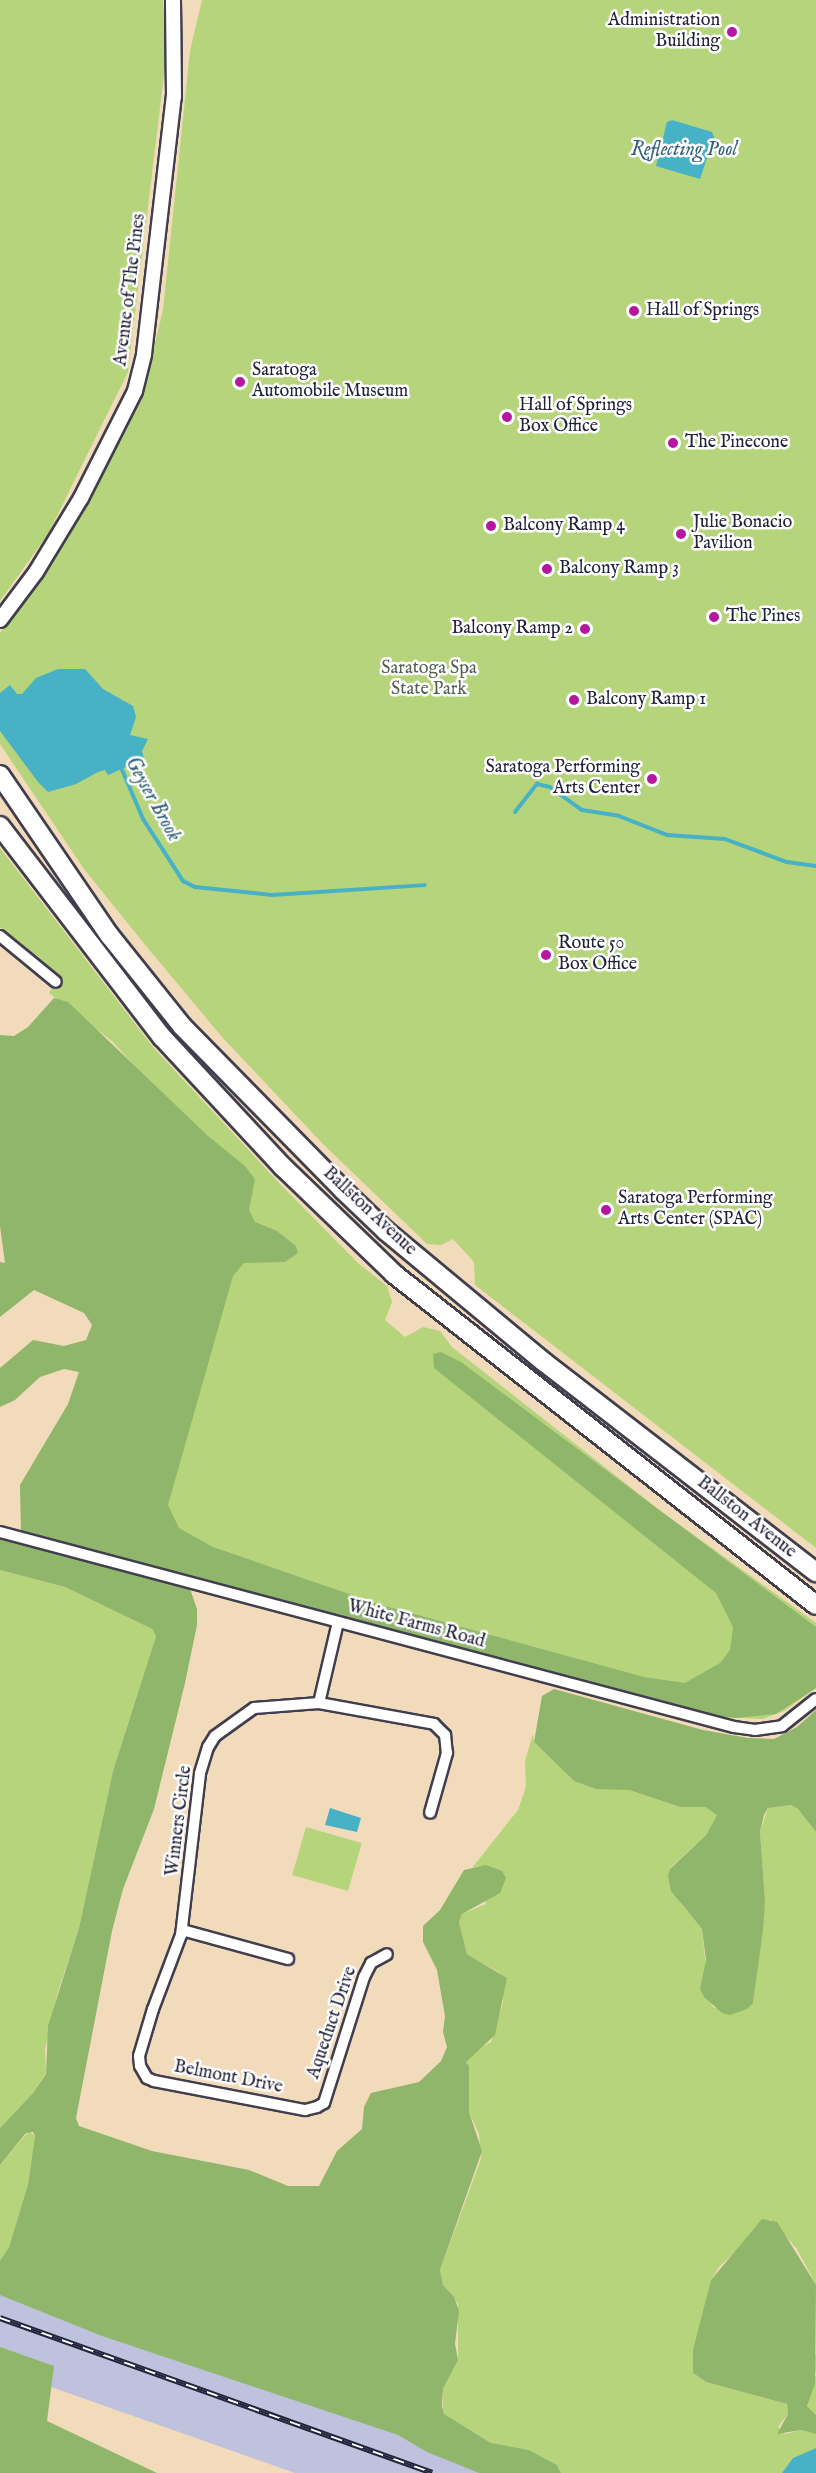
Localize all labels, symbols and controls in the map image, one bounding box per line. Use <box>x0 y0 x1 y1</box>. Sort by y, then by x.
place label: Administration Building <box>608 11 720 54</box>
marker: Administration Building <box>725 25 739 39</box>
water label: Reflecting Pool <box>631 137 737 161</box>
street label: Avenue of The Pines <box>111 213 151 367</box>
place label: Hall of Springs <box>646 300 759 322</box>
marker: Hall of Springs <box>627 304 641 318</box>
place label: Saratoga Automobile Museum <box>252 361 408 404</box>
marker: Saratoga Automobile Museum <box>233 375 247 389</box>
place label: Hall of Springs Box Office <box>519 396 632 438</box>
marker: Hall of Springs Box Office <box>500 410 514 424</box>
place label: The Pinecone <box>685 432 788 454</box>
marker: The Pinecone <box>666 436 680 450</box>
place label: Julie Bonacio Pavilion <box>693 513 792 556</box>
place label: Balcony Ramp 4 <box>503 515 625 537</box>
marker: Balcony Ramp 4 <box>484 519 498 533</box>
marker: Julie Bonacio Pavilion <box>674 527 688 541</box>
place label: Balcony Ramp 3 <box>559 558 679 580</box>
marker: Balcony Ramp 3 <box>540 562 554 576</box>
place label: The Pines <box>726 606 800 628</box>
marker: The Pines <box>707 610 721 624</box>
place label: Balcony Ramp 2 <box>451 618 573 640</box>
marker: Balcony Ramp 2 <box>578 622 592 636</box>
park label: Saratoga Spa State Park <box>381 659 477 702</box>
place label: Balcony Ramp 1 <box>586 689 706 711</box>
marker: Balcony Ramp 1 <box>567 693 581 707</box>
water label: Geyser Brook <box>120 753 186 845</box>
place label: Saratoga Performing Arts Center <box>486 758 640 800</box>
marker: Saratoga Performing Arts Center <box>645 772 659 786</box>
place label: Route 50 Box Office <box>558 934 637 976</box>
marker: Route 50 Box Office <box>539 948 553 962</box>
street label: Ballston Avenue <box>318 1163 420 1261</box>
place label: Saratoga Performing Arts Center (SPAC) <box>618 1189 772 1232</box>
marker: Saratoga Performing Arts Center (SPAC) <box>599 1203 613 1217</box>
street label: Ballston Avenue <box>692 1472 800 1564</box>
street label: White Farms Road <box>345 1596 487 1654</box>
street label: Winners Circle <box>162 1764 198 1878</box>
street label: Aqueduct Drive <box>304 1964 362 2082</box>
street label: Belmont Drive <box>172 2057 284 2099</box>

